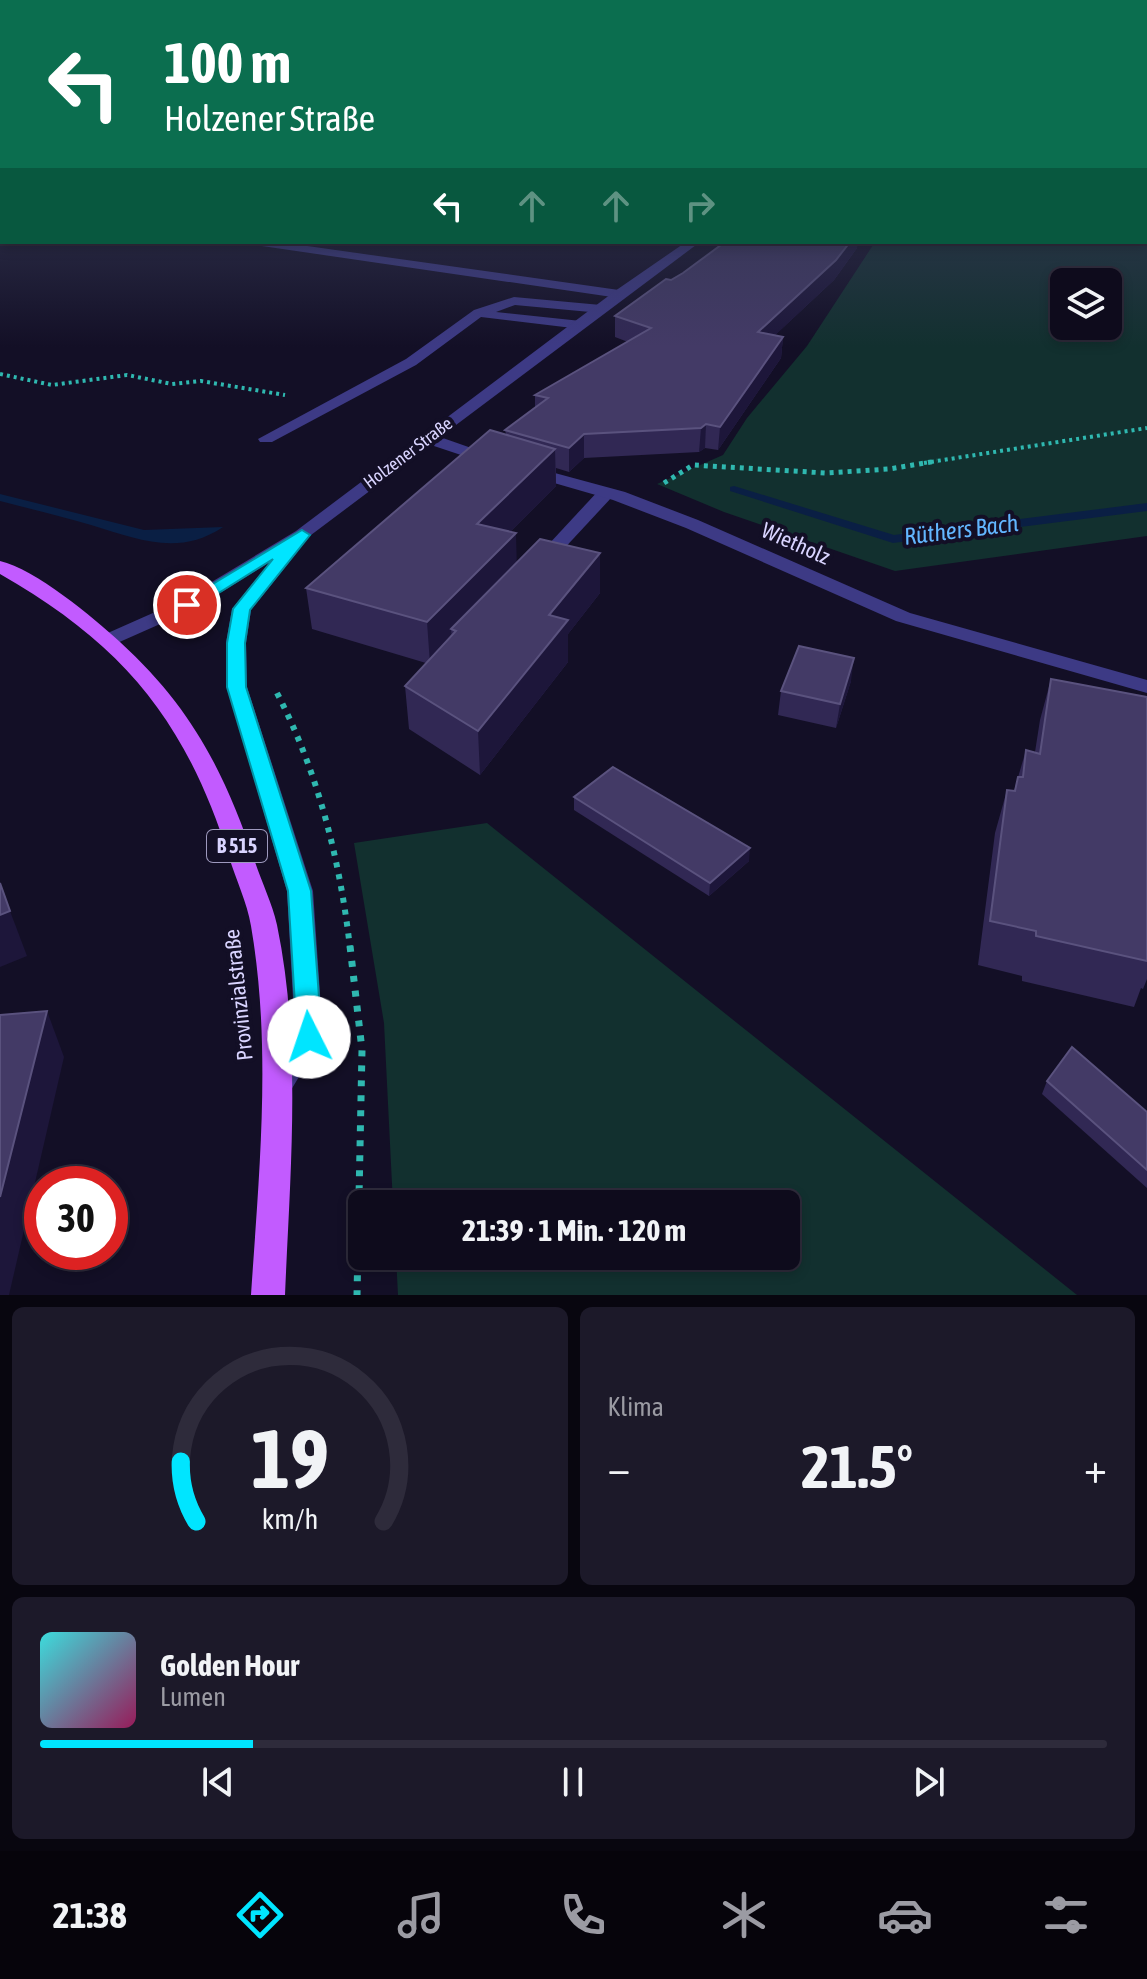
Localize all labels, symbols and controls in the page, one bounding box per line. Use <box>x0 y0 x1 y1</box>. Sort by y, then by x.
text: 100 m <box>164 31 291 95</box>
icon: left <box>32 32 136 136</box>
text: Holzener Straße <box>164 97 375 139</box>
icon: left <box>426 184 470 228</box>
icon: ahead <box>510 184 554 228</box>
icon: ahead <box>594 184 638 228</box>
icon: right <box>678 184 722 228</box>
map controls <box>1050 268 1122 340</box>
button: layers <box>1050 268 1122 340</box>
street label: Holzener Straße <box>359 412 456 493</box>
water label: Rüthers Bach <box>902 509 1020 550</box>
street label: Wietholz <box>758 516 834 570</box>
pin <box>153 571 221 639</box>
icon: arrive <box>165 583 209 627</box>
road number: B 515 <box>207 830 267 862</box>
street label: Provinzialstraße <box>218 928 258 1062</box>
position arrow <box>267 995 351 1079</box>
speed limit sign: 30 <box>24 1166 128 1270</box>
text: 21:39 · 1 Min. · 120 m <box>462 1213 686 1247</box>
text: Klima <box>608 1392 664 1422</box>
text: 19 <box>251 1410 329 1506</box>
text: 21.5° <box>801 1432 913 1501</box>
text: − <box>608 1442 630 1492</box>
text: + <box>1084 1442 1107 1492</box>
text: km/h <box>261 1502 318 1535</box>
text: Golden Hour <box>160 1648 299 1682</box>
text: Lumen <box>160 1682 226 1712</box>
icon: previous <box>196 1760 240 1804</box>
icon: pause <box>551 1760 595 1804</box>
icon: next <box>907 1760 951 1804</box>
icon: directions <box>232 1887 288 1943</box>
icon: music <box>393 1887 449 1943</box>
icon: phone <box>555 1887 611 1943</box>
icon: climate <box>716 1887 772 1943</box>
icon: car <box>877 1887 933 1943</box>
icon: filters <box>1038 1887 1094 1943</box>
text: 21:38 <box>53 1894 127 1936</box>

